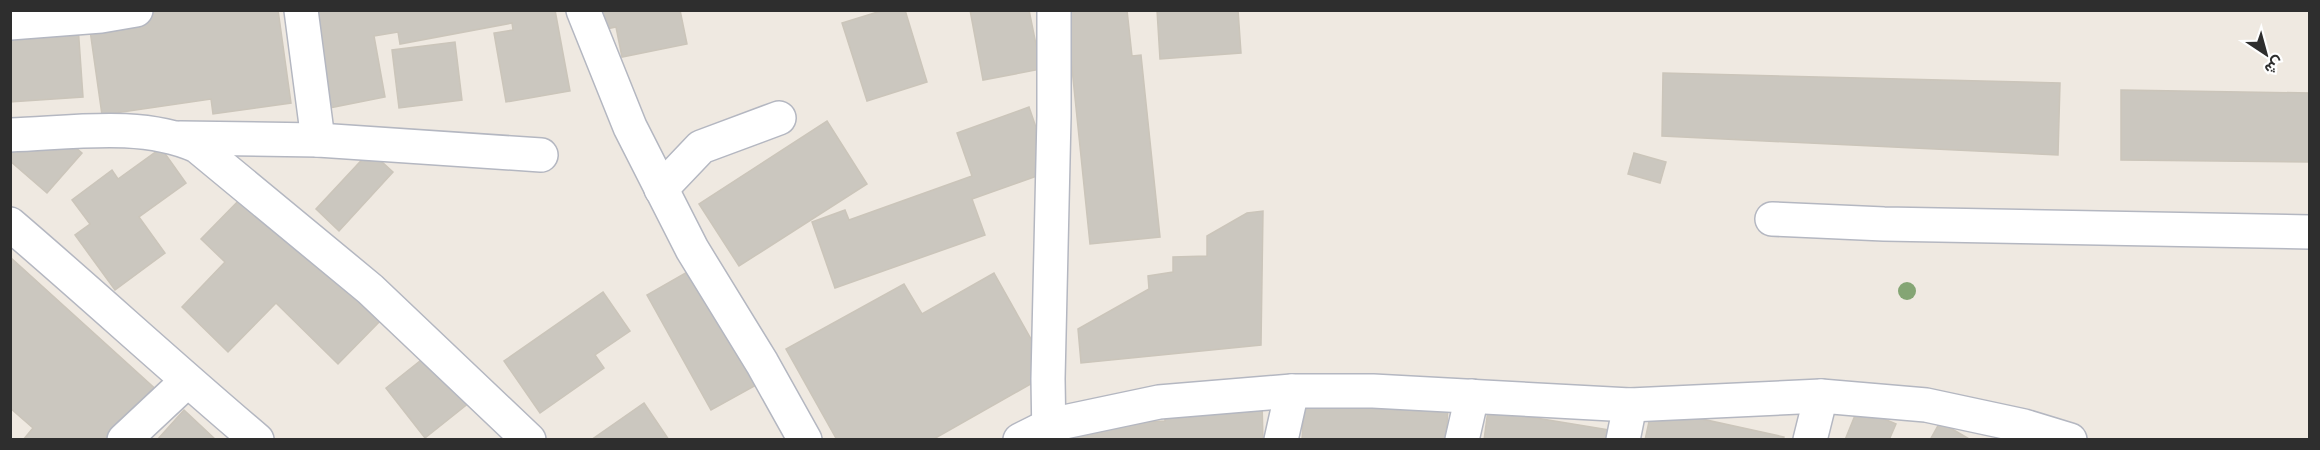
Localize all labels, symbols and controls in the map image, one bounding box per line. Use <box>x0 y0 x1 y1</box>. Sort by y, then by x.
north arrow <box>2236 24 2296 84</box>
text: ش <box>2261 52 2288 79</box>

